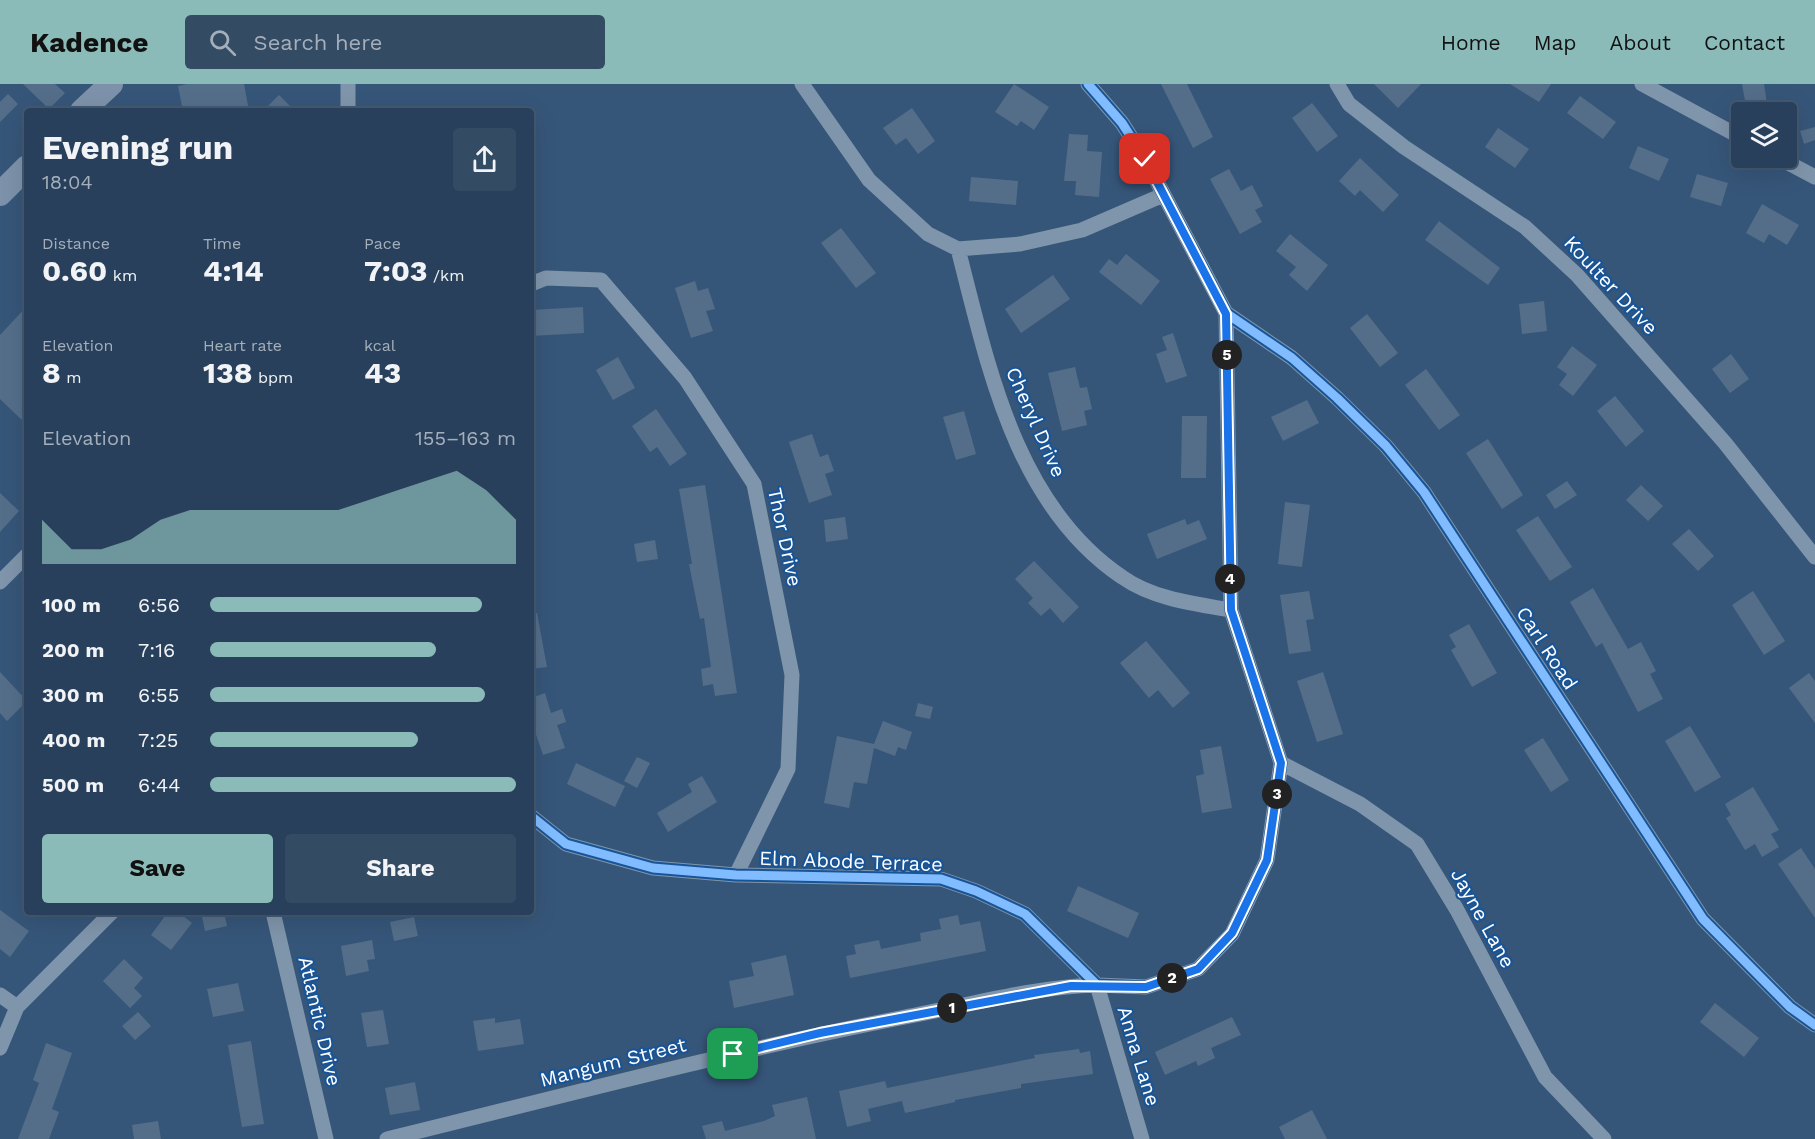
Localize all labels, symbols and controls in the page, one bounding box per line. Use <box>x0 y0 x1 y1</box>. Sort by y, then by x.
search box <box>185 15 605 69</box>
text: Kadence <box>30 26 149 59</box>
icon: search <box>206 26 239 59</box>
text: Search here <box>254 30 383 55</box>
text: Home <box>1441 30 1501 55</box>
text: Map <box>1534 30 1577 55</box>
text: About <box>1610 30 1671 55</box>
text: Contact <box>1704 30 1785 55</box>
map controls <box>1731 102 1797 168</box>
button: layers <box>1731 102 1797 168</box>
text: Evening run <box>42 128 233 167</box>
button: share <box>453 128 516 191</box>
pin <box>1119 133 1170 184</box>
icon: check <box>1128 142 1161 175</box>
text: 18:04 <box>42 170 93 194</box>
street label: Koulter Drive <box>1559 231 1663 339</box>
text: Distance <box>42 234 110 253</box>
text: Time <box>203 234 241 253</box>
text: Pace <box>364 234 401 253</box>
text: 0.60 <box>42 253 107 288</box>
text: 4:14 <box>203 253 264 288</box>
text: 7:03 <box>364 253 428 288</box>
text: km <box>107 266 137 285</box>
text: /km <box>428 266 464 285</box>
text: Elevation <box>42 336 113 355</box>
text: Heart rate <box>203 336 282 355</box>
text: kcal <box>364 336 396 355</box>
pin: 5 <box>1212 340 1242 370</box>
text: 5 <box>1222 345 1232 364</box>
text: 8 <box>42 355 61 390</box>
text: 138 <box>203 355 253 390</box>
text: 43 <box>364 355 401 390</box>
street label: Cheryl Drive <box>1001 363 1071 481</box>
text: m <box>61 368 82 387</box>
text: bpm <box>253 368 293 387</box>
text: Elevation <box>42 426 131 450</box>
text: 155–163 m <box>415 426 516 450</box>
street label: Thor Drive <box>763 485 807 589</box>
pin: 4 <box>1215 564 1245 594</box>
text: 4 <box>1225 569 1235 588</box>
text: 100 m <box>42 593 101 617</box>
text: 6:56 <box>138 593 180 617</box>
street label: Carl Road <box>1511 602 1583 694</box>
text: 200 m <box>42 638 104 662</box>
text: 7:16 <box>138 638 175 662</box>
text: 300 m <box>42 683 104 707</box>
text: 6:55 <box>138 683 179 707</box>
text: 400 m <box>42 728 105 752</box>
text: 7:25 <box>138 728 178 752</box>
text: 500 m <box>42 773 104 797</box>
text: 6:44 <box>138 773 181 797</box>
pin: 3 <box>1262 779 1292 809</box>
text: 3 <box>1272 784 1282 803</box>
button: Save <box>42 834 273 903</box>
button: Share <box>285 834 516 903</box>
street label: Elm Abode Terrace <box>759 846 943 876</box>
street label: Jayne Lane <box>1446 864 1520 972</box>
street label: Atlantic Drive <box>293 954 347 1088</box>
pin: 2 <box>1157 963 1187 993</box>
text: 2 <box>1167 968 1177 987</box>
pin: 1 <box>937 993 967 1023</box>
text: 1 <box>949 998 955 1017</box>
street label: Anna Lane <box>1112 1003 1166 1109</box>
pin <box>707 1028 758 1079</box>
street label: Mangum Street <box>537 1032 689 1092</box>
icon: arrive <box>716 1037 749 1070</box>

